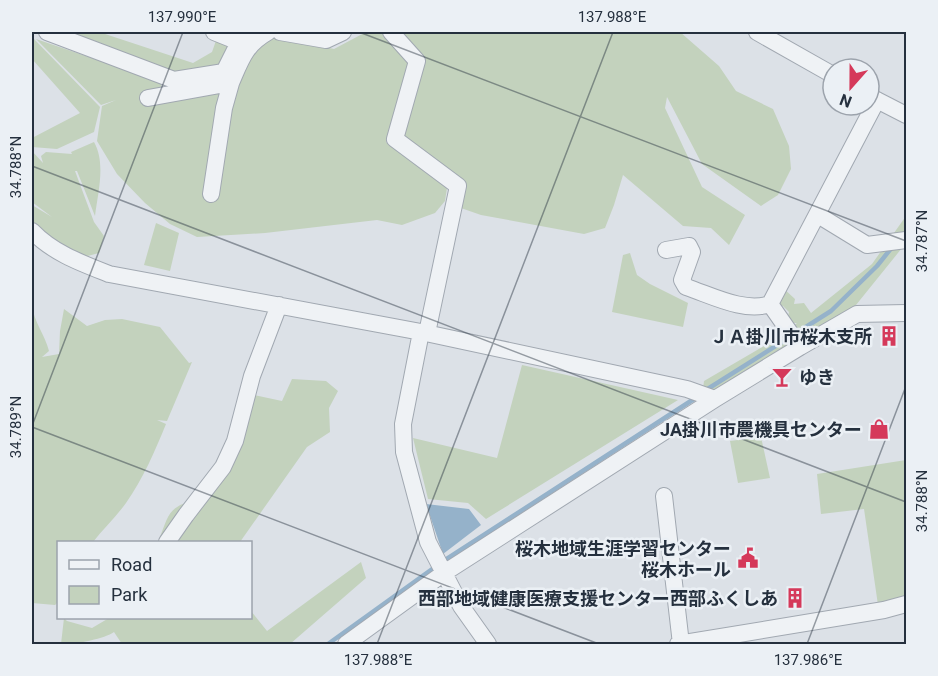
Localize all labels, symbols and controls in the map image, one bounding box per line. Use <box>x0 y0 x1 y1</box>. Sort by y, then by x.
text: 137.990°E <box>148 8 217 26</box>
text: 137.988°E <box>578 8 647 26</box>
north arrow <box>821 57 881 117</box>
text: N <box>837 90 854 111</box>
text: 34.788°N <box>7 136 25 198</box>
text: 34.787°N <box>913 210 931 272</box>
building icon: ＪＡ掛川市桜木支所 <box>877 324 901 348</box>
place label: ＪＡ掛川市桜木支所 <box>710 326 872 347</box>
bar icon: ゆき <box>770 365 794 389</box>
place label: ゆき <box>799 367 835 388</box>
text: 34.789°N <box>7 396 25 458</box>
shop icon: JA掛川市農機具センター <box>867 417 891 441</box>
place label: JA掛川市農機具センター <box>660 419 862 440</box>
text: 34.788°N <box>913 470 931 532</box>
place label: 桜木地域生涯学習センター 桜木ホール <box>515 538 731 580</box>
legend <box>57 541 252 619</box>
public building icon: 桜木地域生涯学習センター 桜木ホール <box>736 546 760 570</box>
text: Road <box>111 554 152 575</box>
text: Park <box>111 584 148 605</box>
building icon: 西部地域健康医療支援センター西部ふくしあ <box>783 586 807 610</box>
place label: 西部地域健康医療支援センター西部ふくしあ <box>418 588 778 609</box>
text: 137.988°E <box>344 651 413 669</box>
text: 137.986°E <box>774 651 843 669</box>

